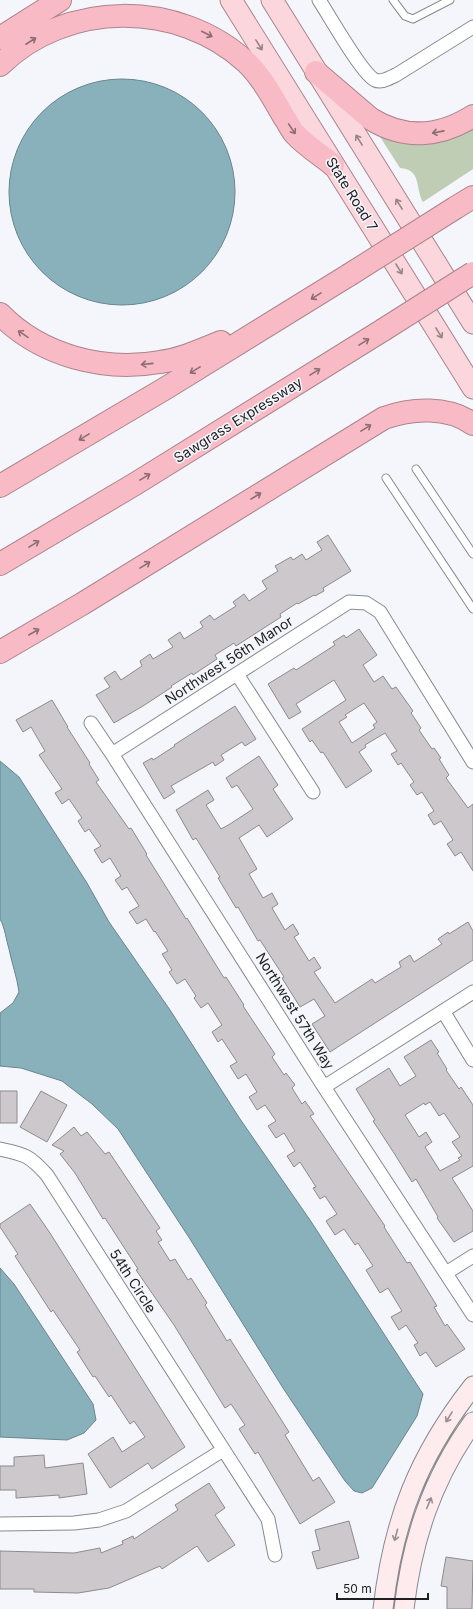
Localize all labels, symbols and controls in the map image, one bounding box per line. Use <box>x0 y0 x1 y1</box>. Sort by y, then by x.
one-way arrow <box>201 31 213 38</box>
one-way arrow <box>25 36 36 45</box>
one-way arrow <box>255 39 263 50</box>
one-way arrow <box>288 124 297 135</box>
one-way arrow <box>431 128 444 136</box>
one-way arrow <box>355 134 363 146</box>
street label: State Road 7 <box>323 154 382 234</box>
one-way arrow <box>395 199 404 210</box>
one-way arrow <box>395 263 403 275</box>
one-way arrow <box>310 292 322 300</box>
one-way arrow <box>435 327 443 339</box>
one-way arrow <box>18 329 29 338</box>
one-way arrow <box>358 337 370 345</box>
one-way arrow <box>141 360 154 368</box>
one-way arrow <box>190 366 201 374</box>
one-way arrow <box>310 368 321 377</box>
street label: Sawgrass Expressway <box>170 373 305 466</box>
one-way arrow <box>360 424 371 432</box>
one-way arrow <box>78 433 90 441</box>
one-way arrow <box>139 473 150 481</box>
one-way arrow <box>250 492 262 500</box>
one-way arrow <box>28 539 40 547</box>
one-way arrow <box>139 561 150 569</box>
street label: Northwest 56th Manor <box>162 612 296 707</box>
one-way arrow <box>28 628 40 636</box>
street label: Northwest 57th Way <box>253 949 338 1072</box>
street label: 54th Circle <box>107 1246 160 1316</box>
one-way arrow <box>445 1411 453 1423</box>
one-way arrow <box>425 1498 433 1510</box>
one-way arrow <box>392 1528 399 1541</box>
scale bar <box>337 1575 428 1601</box>
text: 50 m <box>343 1581 372 1596</box>

